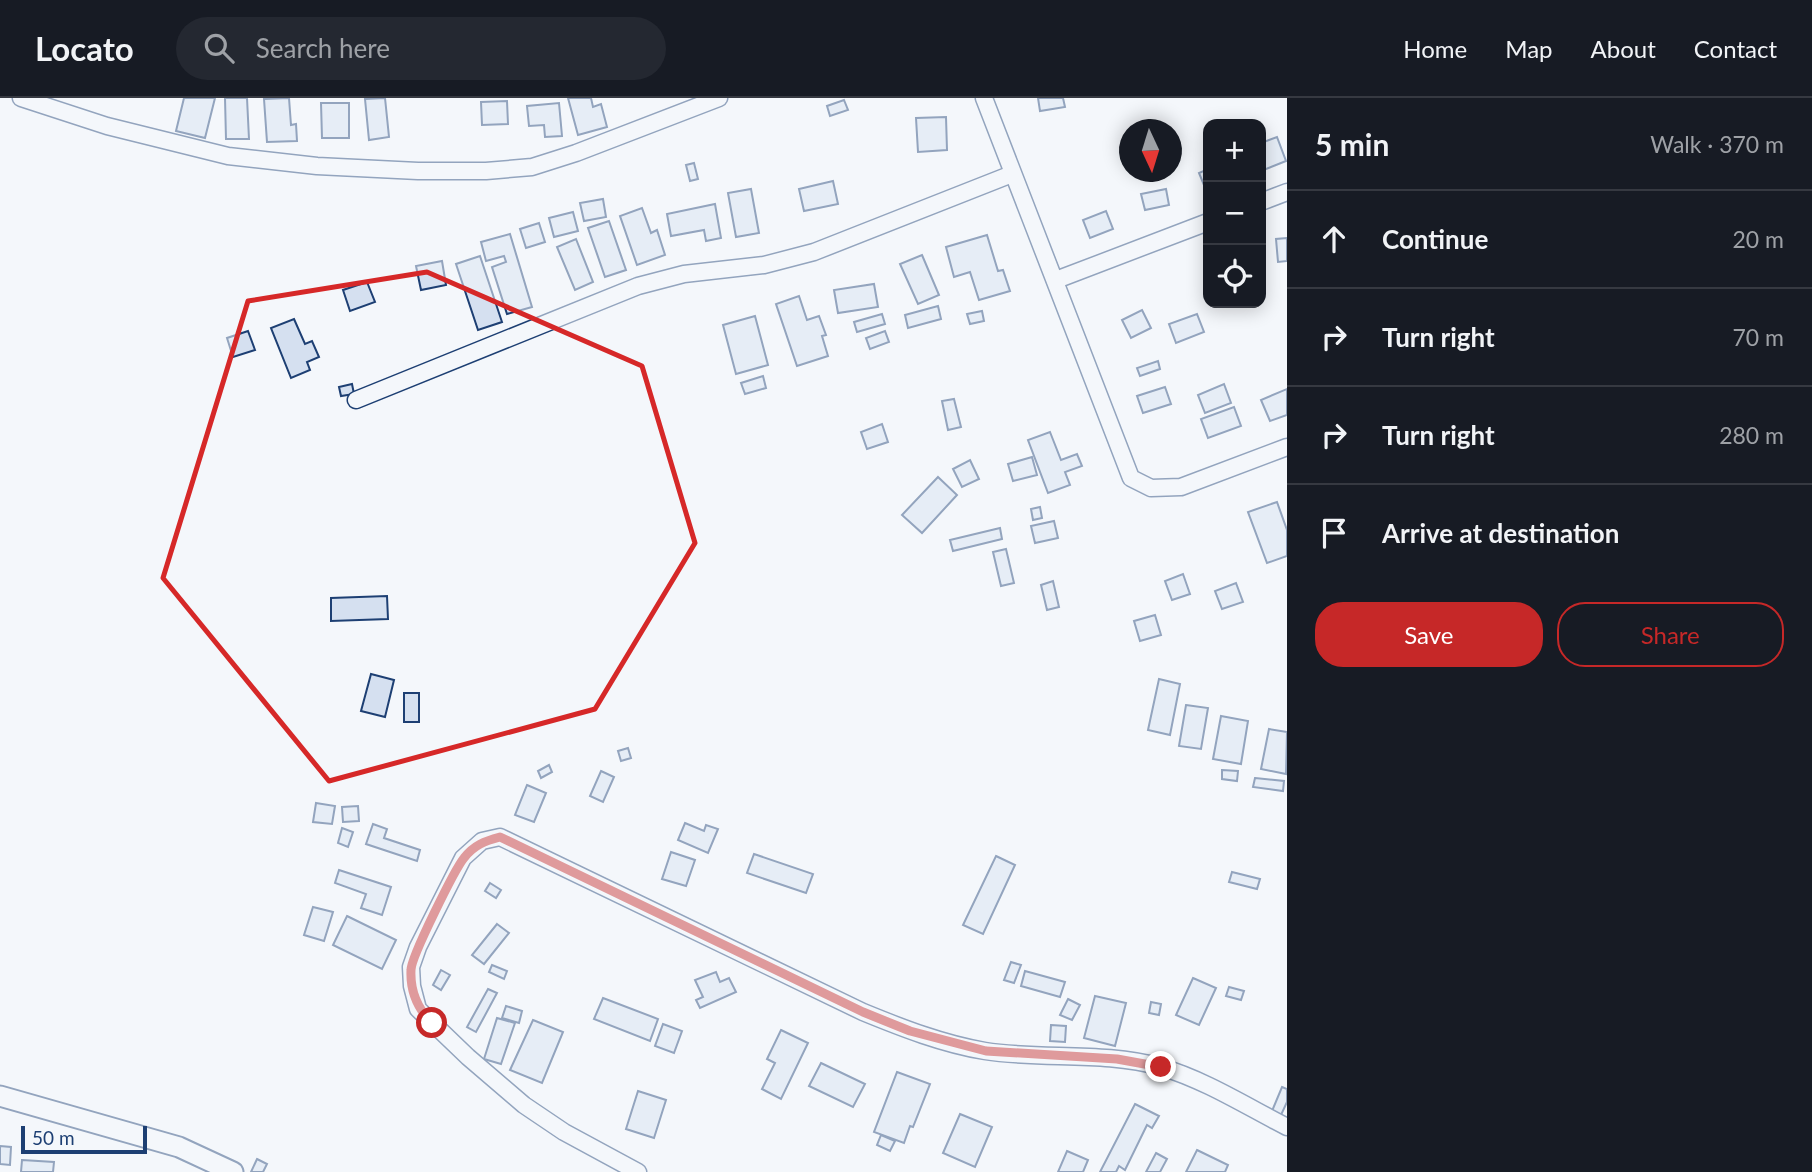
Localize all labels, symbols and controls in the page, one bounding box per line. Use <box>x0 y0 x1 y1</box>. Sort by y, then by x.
search box <box>176 17 666 80</box>
text: Locato <box>35 28 134 68</box>
icon: search <box>200 29 238 67</box>
text: Search here <box>256 32 390 64</box>
text: Home <box>1403 34 1467 63</box>
text: Map <box>1505 34 1553 63</box>
text: About <box>1591 34 1656 63</box>
text: Contact <box>1694 34 1777 63</box>
north arrow <box>1119 119 1182 182</box>
map controls <box>1203 119 1266 308</box>
button: + <box>1203 119 1266 182</box>
text: 5 min <box>1315 126 1389 162</box>
text: Walk · 370 m <box>1650 130 1784 158</box>
button: − <box>1203 182 1266 245</box>
icon: ahead <box>1315 220 1353 258</box>
text: Continue <box>1382 223 1488 255</box>
text: 20 m <box>1733 225 1784 253</box>
button: locate <box>1203 245 1266 308</box>
icon: right <box>1315 318 1353 356</box>
text: Turn right <box>1382 321 1495 353</box>
text: 70 m <box>1733 323 1784 351</box>
icon: right <box>1315 416 1353 454</box>
text: Turn right <box>1382 419 1495 451</box>
text: 280 m <box>1719 421 1784 449</box>
icon: arrive <box>1315 514 1353 552</box>
text: Arrive at destination <box>1382 517 1619 549</box>
button: Save <box>1315 602 1543 667</box>
button: Share <box>1557 602 1784 667</box>
route start <box>416 1007 447 1038</box>
route end <box>1145 1051 1176 1082</box>
scale bar <box>21 1123 147 1155</box>
text: 50 m <box>32 1126 75 1149</box>

